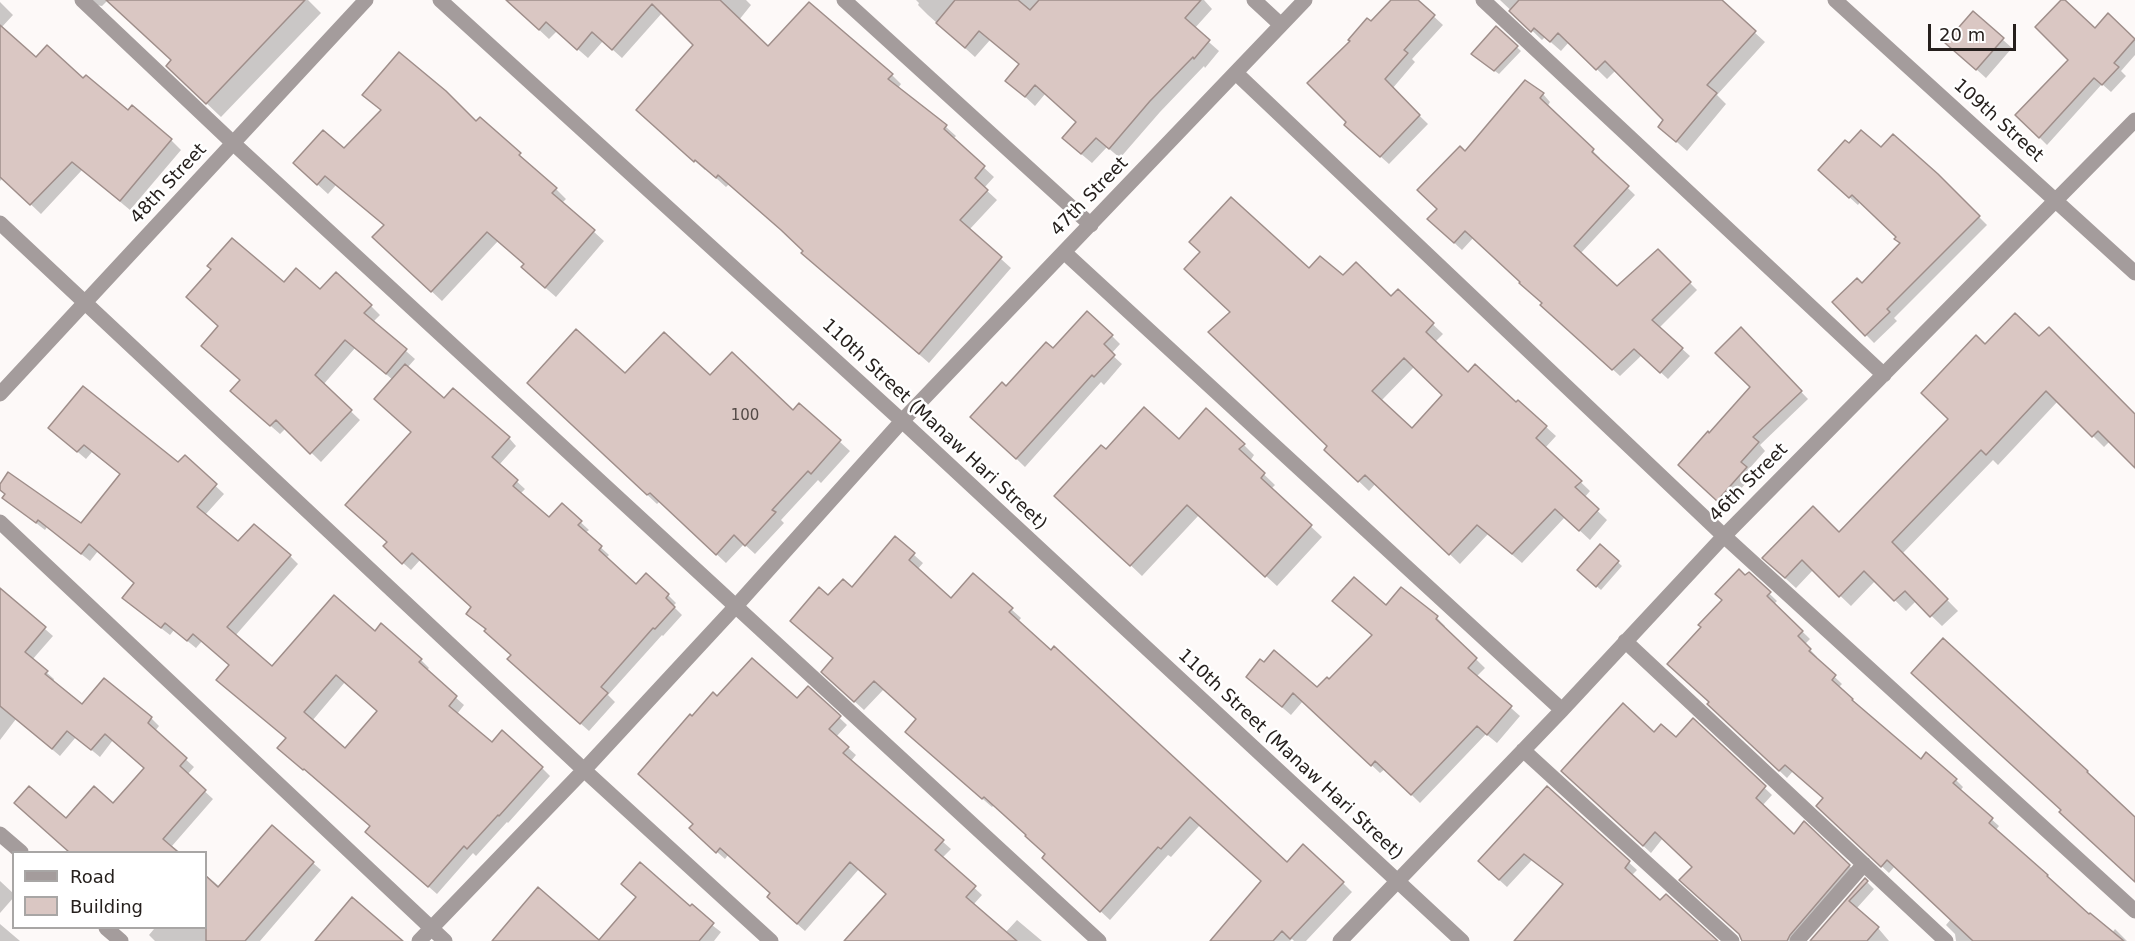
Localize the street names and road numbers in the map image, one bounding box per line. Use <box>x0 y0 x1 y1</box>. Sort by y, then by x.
street label: 109th Street <box>1949 75 2047 167</box>
street label: 48th Street <box>126 139 212 229</box>
street label: 47th Street <box>1047 153 1133 241</box>
street label: 110th Street (Manaw Hari Street) <box>817 315 1051 535</box>
street label: 46th Street <box>1705 439 1793 527</box>
street label: 110th Street (Manaw Hari Street) <box>1173 645 1407 865</box>

